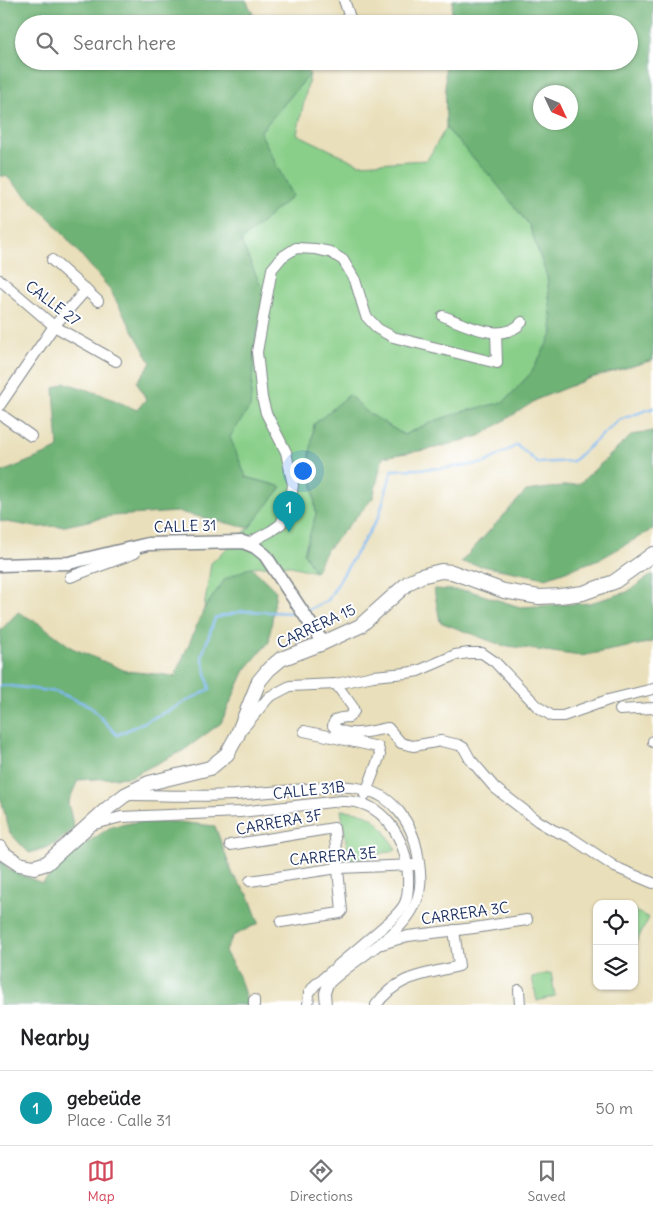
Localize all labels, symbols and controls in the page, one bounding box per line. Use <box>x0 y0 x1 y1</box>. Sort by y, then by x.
search box <box>15 15 638 70</box>
icon: search <box>33 29 61 57</box>
text: Search here <box>73 31 176 55</box>
north arrow <box>533 85 578 130</box>
street label: CALLE 27 <box>22 276 84 330</box>
your location <box>290 458 316 484</box>
pin: 1 <box>273 491 305 532</box>
street label: CALLE 31 <box>153 515 217 537</box>
street label: CARRERA 15 <box>274 599 358 653</box>
street label: CALLE 31B <box>272 777 346 803</box>
street label: CARRERA 3F <box>234 805 324 839</box>
street label: CARRERA 3E <box>289 843 378 869</box>
street label: CARRERA 3C <box>420 897 510 929</box>
map controls <box>593 900 638 990</box>
button: locate <box>593 900 638 945</box>
button: layers <box>593 945 638 990</box>
text: Nearby <box>20 1024 90 1051</box>
text: gebeüde <box>67 1086 141 1110</box>
text: 1 <box>33 1098 39 1118</box>
text: 50 m <box>595 1098 633 1118</box>
text: Place · Calle 31 <box>67 1110 171 1130</box>
tab: Map <box>87 1157 115 1205</box>
tab: Directions <box>290 1157 353 1205</box>
tab: Saved <box>527 1157 566 1205</box>

